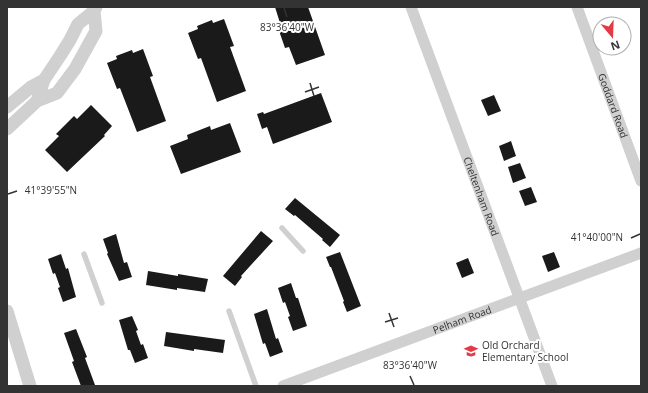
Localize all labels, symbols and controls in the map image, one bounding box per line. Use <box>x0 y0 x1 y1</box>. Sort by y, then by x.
north arrow <box>592 16 632 56</box>
text: 83°36'40"W <box>260 20 315 34</box>
text: N <box>609 37 622 54</box>
street label: Goddard Road <box>595 71 632 140</box>
street label: Cheltenham Road <box>460 155 503 238</box>
text: 41°39'55"N <box>25 183 77 197</box>
text: 41°40'00"N <box>571 230 623 244</box>
street label: Pelham Road <box>431 302 493 337</box>
place label: Old Orchard Elementary School <box>482 338 568 364</box>
school or university icon: Old Orchard Elementary School <box>463 343 479 359</box>
text: 83°36'40"W <box>383 358 438 372</box>

